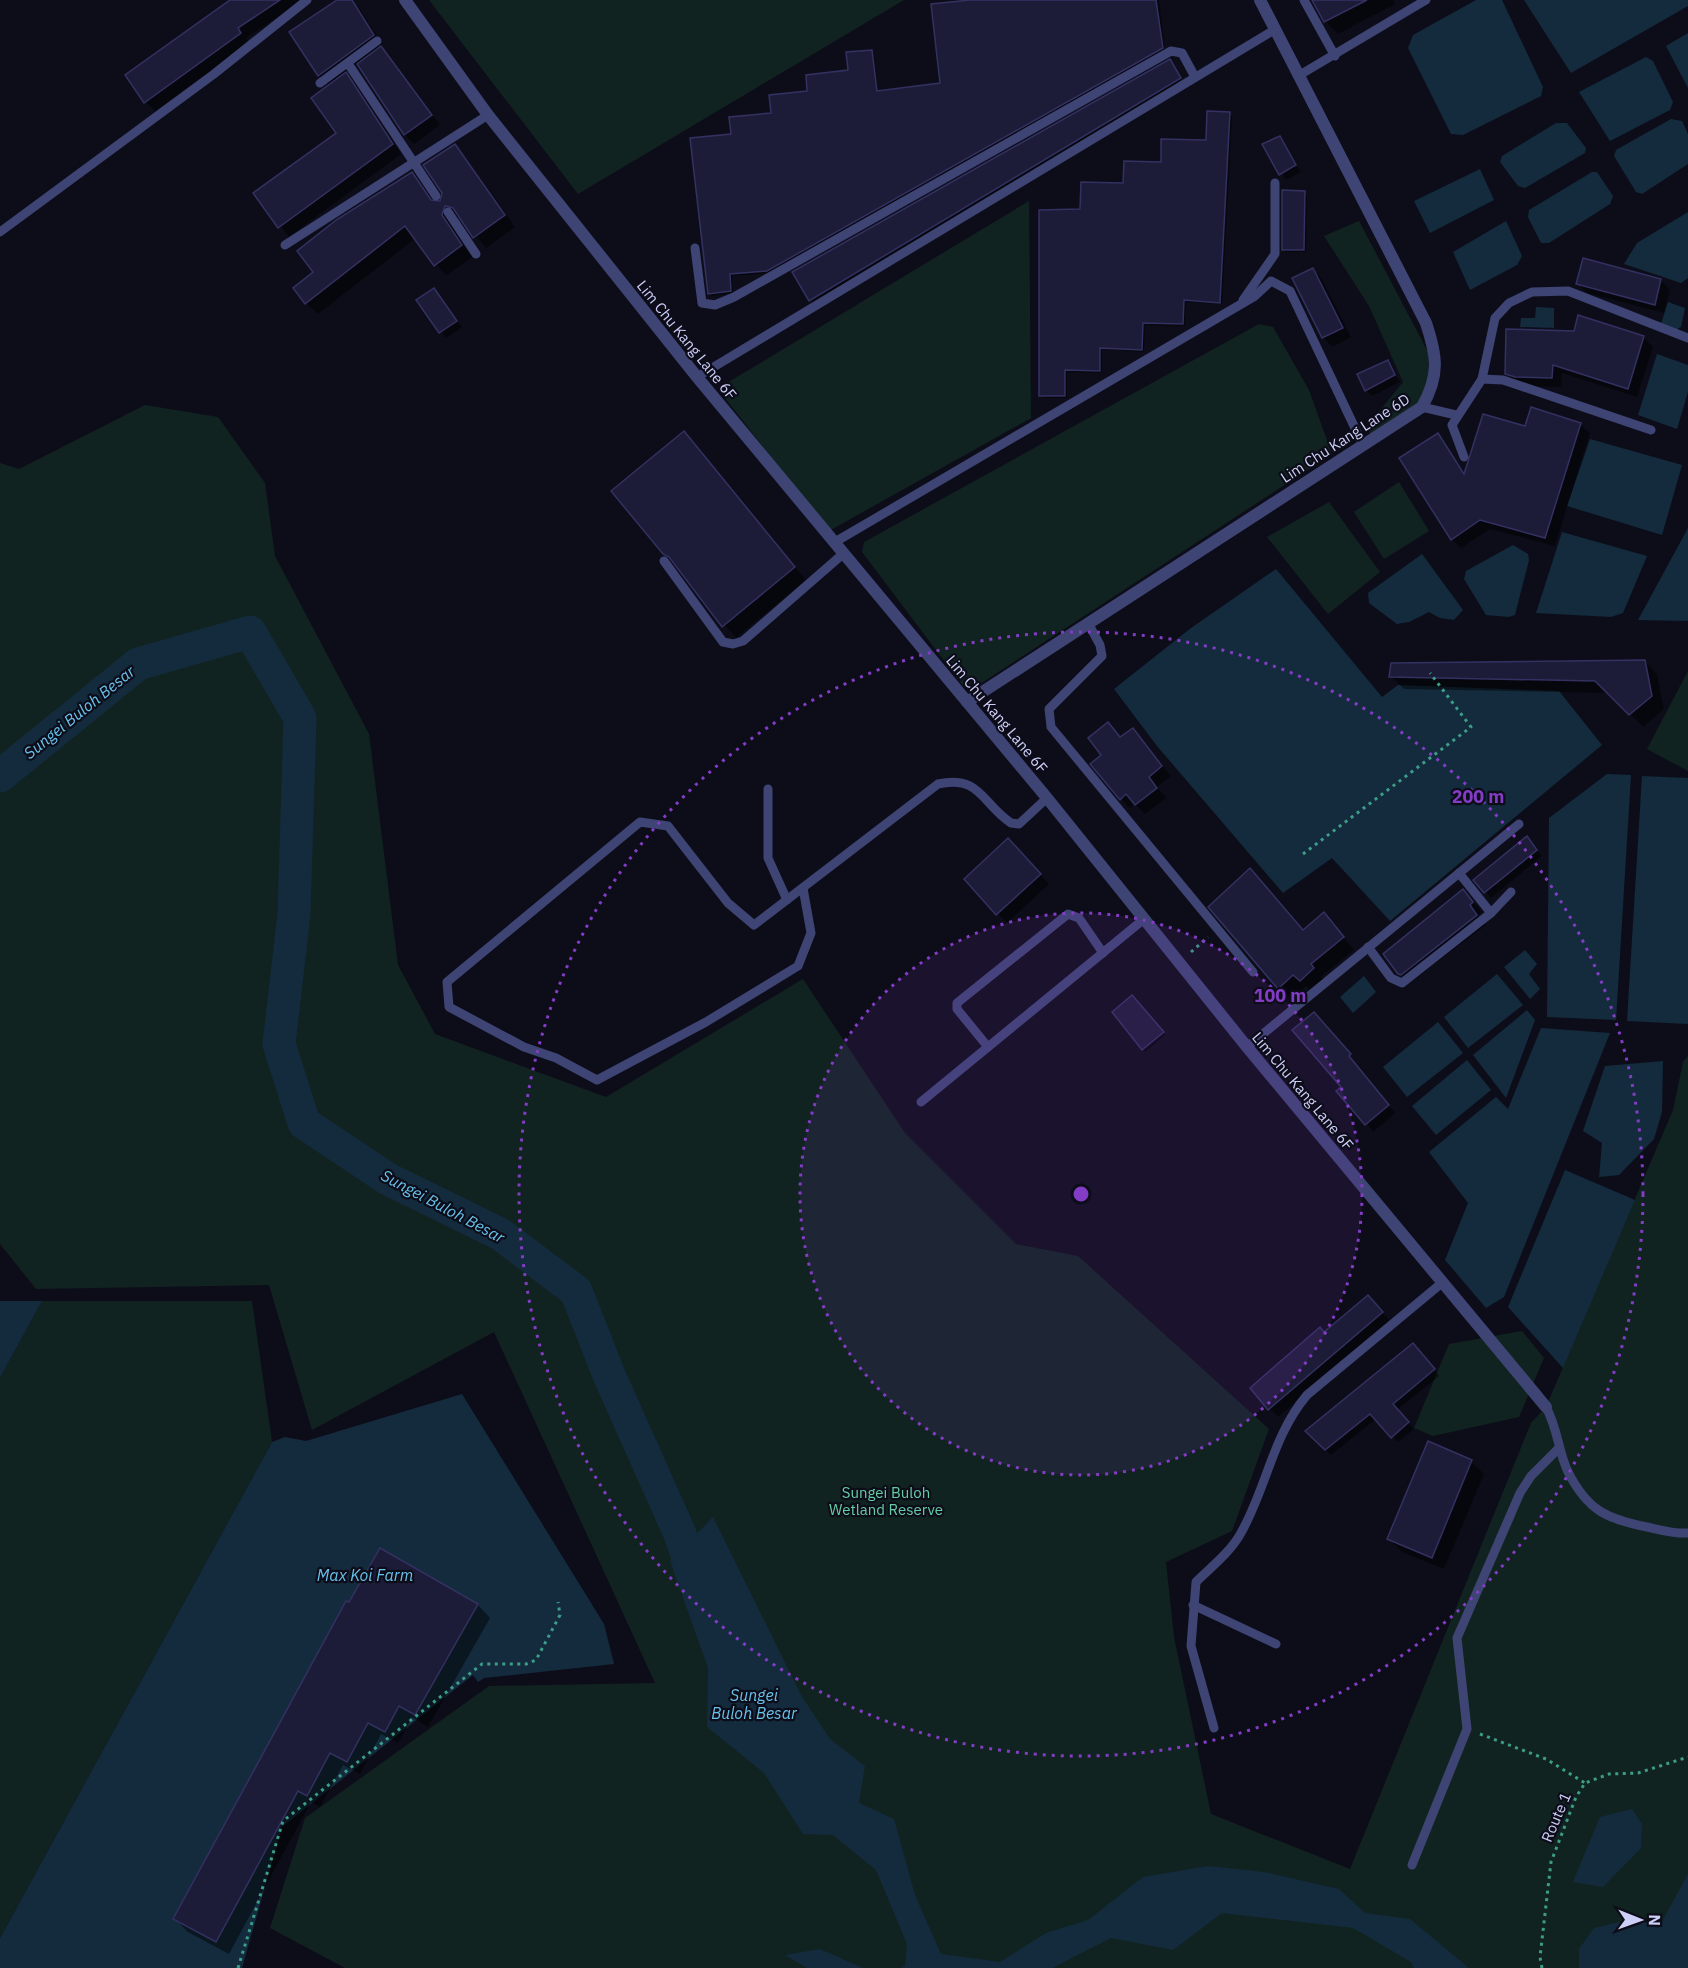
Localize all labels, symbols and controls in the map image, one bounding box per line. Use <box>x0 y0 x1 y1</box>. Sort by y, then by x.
street label: Lim Chu Kang Lane 6F <box>633 276 741 404</box>
street label: Lim Chu Kang Lane 6D <box>1277 389 1413 487</box>
street label: Lim Chu Kang Lane 6F <box>942 651 1052 777</box>
water label: Sungei Buloh Besar <box>19 660 140 763</box>
text: 200 m <box>1452 785 1504 808</box>
text: 100 m <box>1254 984 1306 1007</box>
street label: Lim Chu Kang Lane 6F <box>1248 1028 1358 1154</box>
water label: Sungei Buloh Besar <box>378 1165 509 1248</box>
centre of rings <box>1071 1184 1091 1204</box>
park label: Sungei Buloh Wetland Reserve <box>829 1483 943 1519</box>
water label: Max Koi Farm <box>317 1565 413 1585</box>
water label: Sungei Buloh Besar <box>711 1685 798 1723</box>
street label: Route 1 <box>1537 1789 1575 1845</box>
north arrow <box>1610 1890 1670 1950</box>
text: N <box>1645 1914 1665 1926</box>

